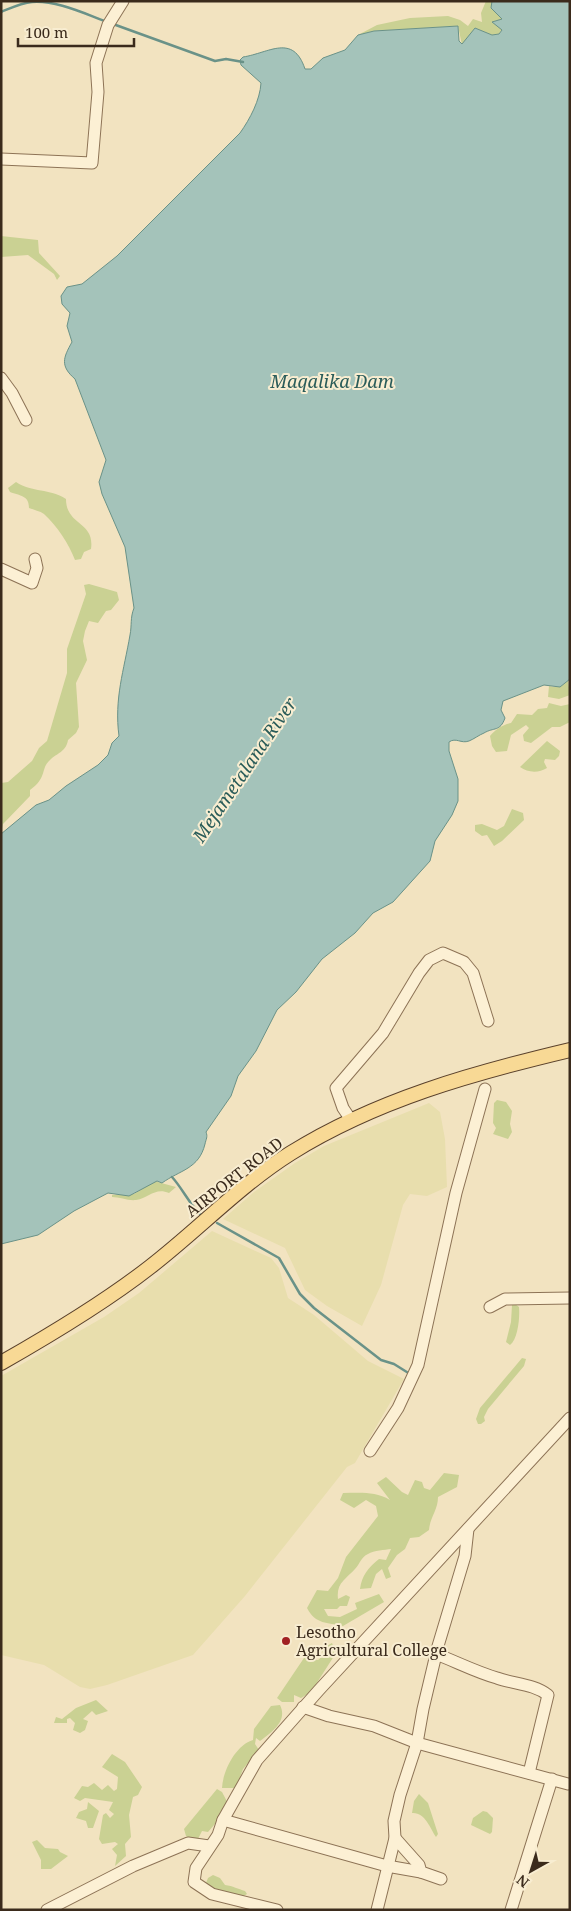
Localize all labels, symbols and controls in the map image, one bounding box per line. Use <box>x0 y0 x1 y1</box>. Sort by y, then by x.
scale bar <box>18 15 134 47</box>
text: 100 m <box>25 22 68 42</box>
water label: Maqalika Dam <box>269 369 394 393</box>
water label: Mejametalana River <box>186 692 302 847</box>
street label: AIRPORT ROAD <box>181 1132 287 1222</box>
place label: Lesotho Agricultural College <box>296 1621 447 1661</box>
marker: Lesotho Agricultural College <box>280 1635 292 1647</box>
north arrow <box>506 1846 556 1896</box>
text: N <box>512 1871 533 1892</box>

